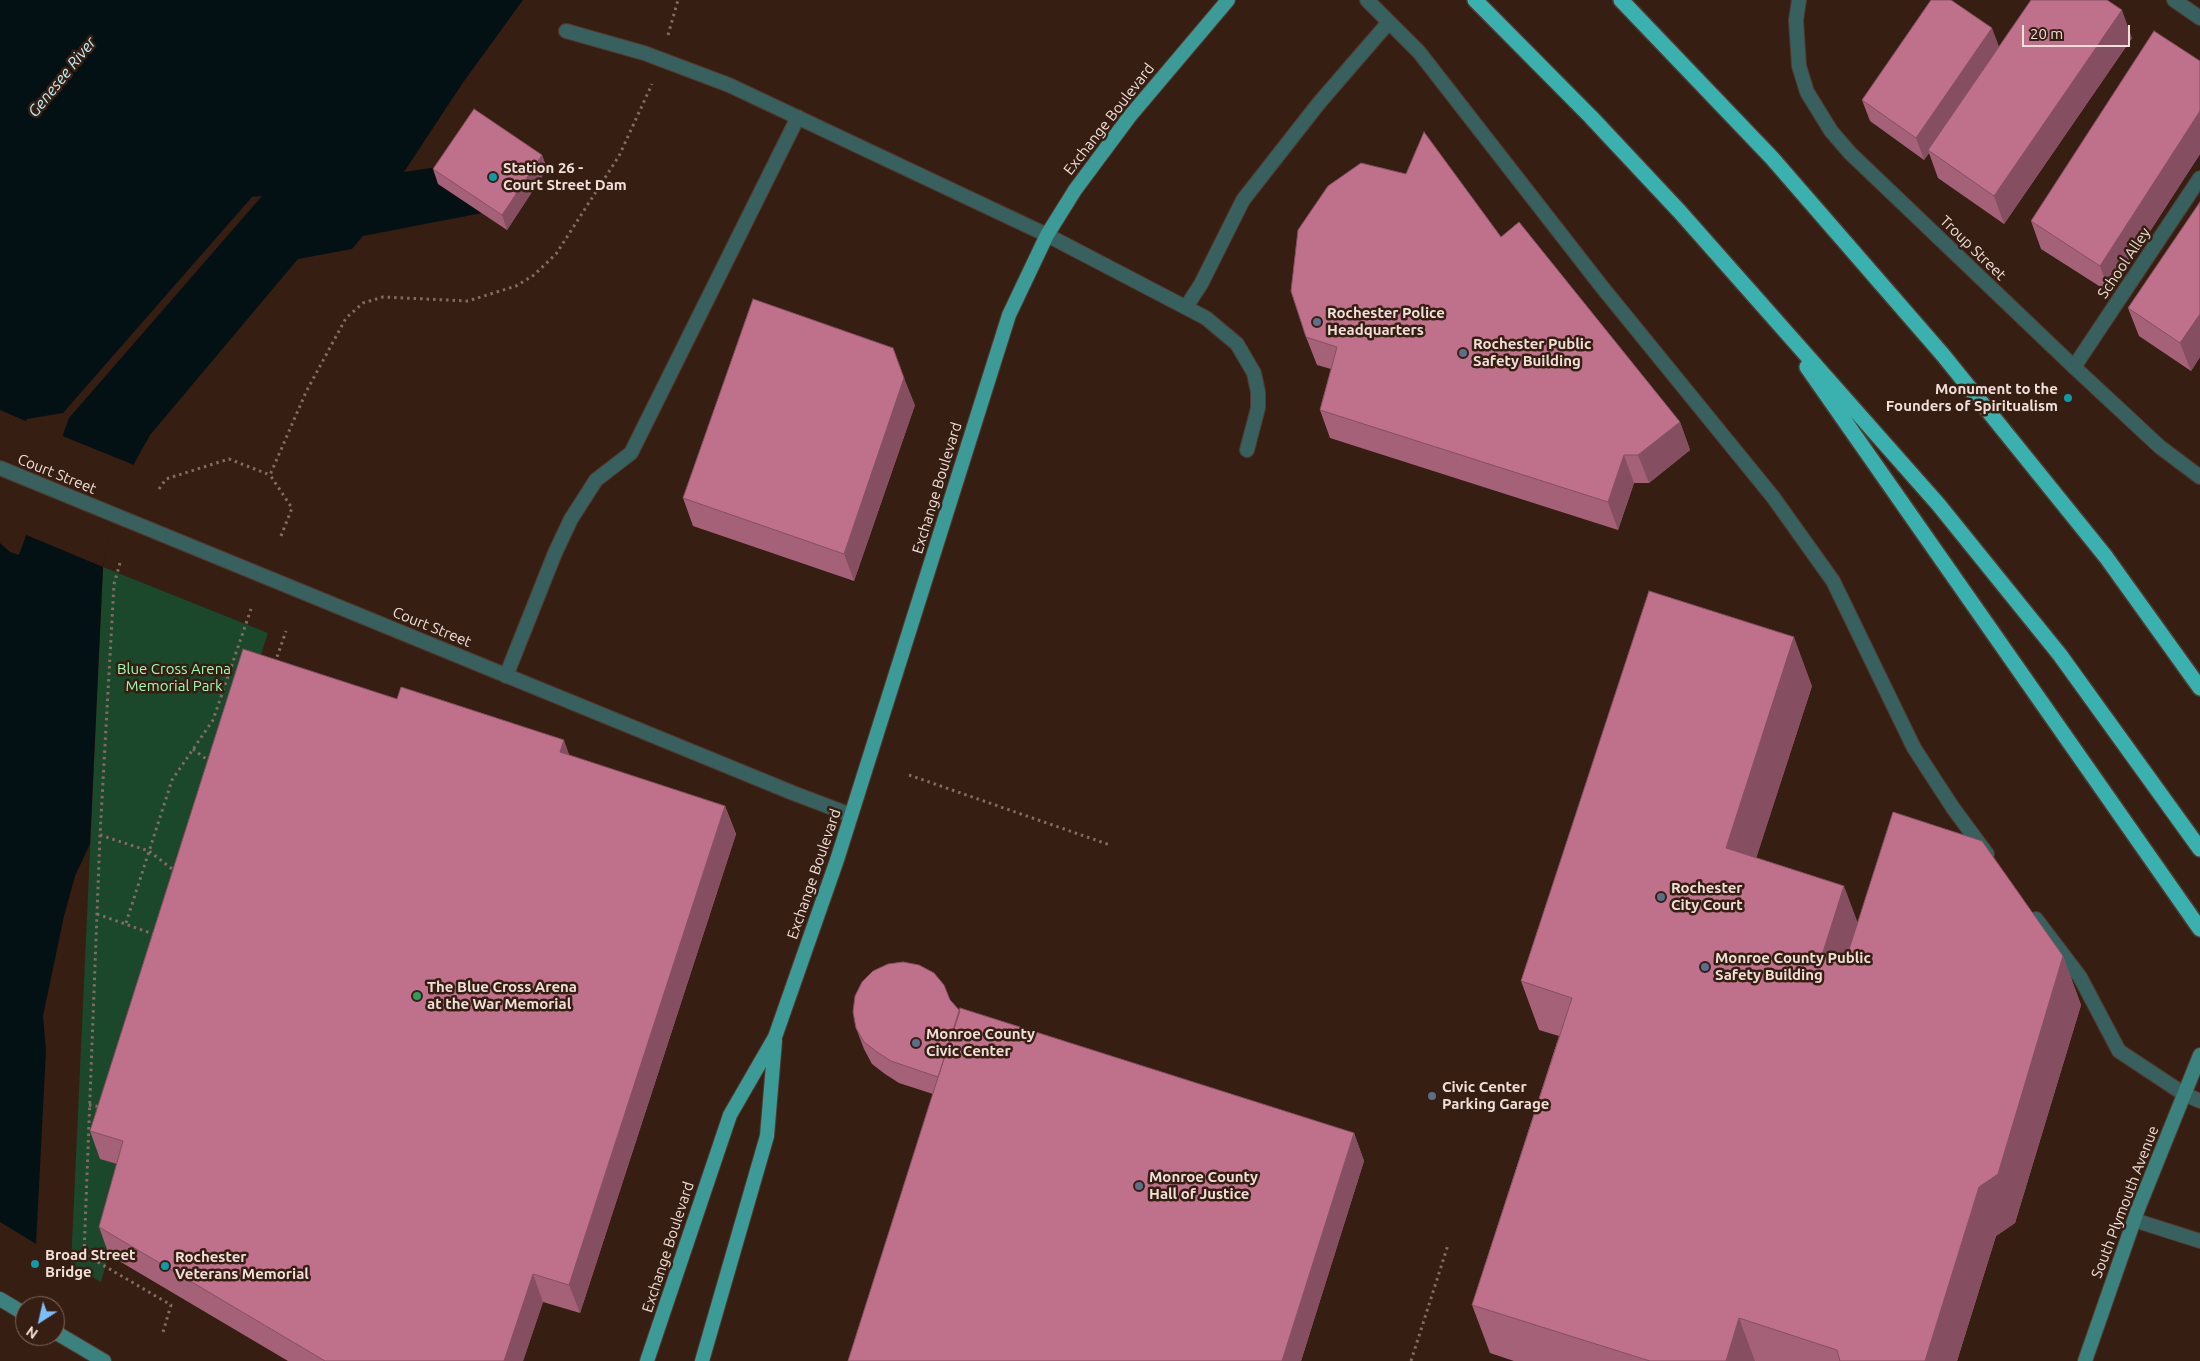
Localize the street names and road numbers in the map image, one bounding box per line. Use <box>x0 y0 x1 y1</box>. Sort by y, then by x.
street label: Exchange Boulevard <box>1060 60 1158 178</box>
street label: Troup Street <box>1936 212 2010 284</box>
street label: School Alley <box>2094 224 2154 302</box>
street label: Exchange Boulevard <box>908 420 966 556</box>
street label: Court Street <box>15 450 99 498</box>
street label: Court Street <box>390 603 474 651</box>
street label: Exchange Boulevard <box>783 806 845 942</box>
street label: South Plymouth Avenue <box>2088 1123 2162 1281</box>
street label: Exchange Boulevard <box>638 1179 698 1315</box>

